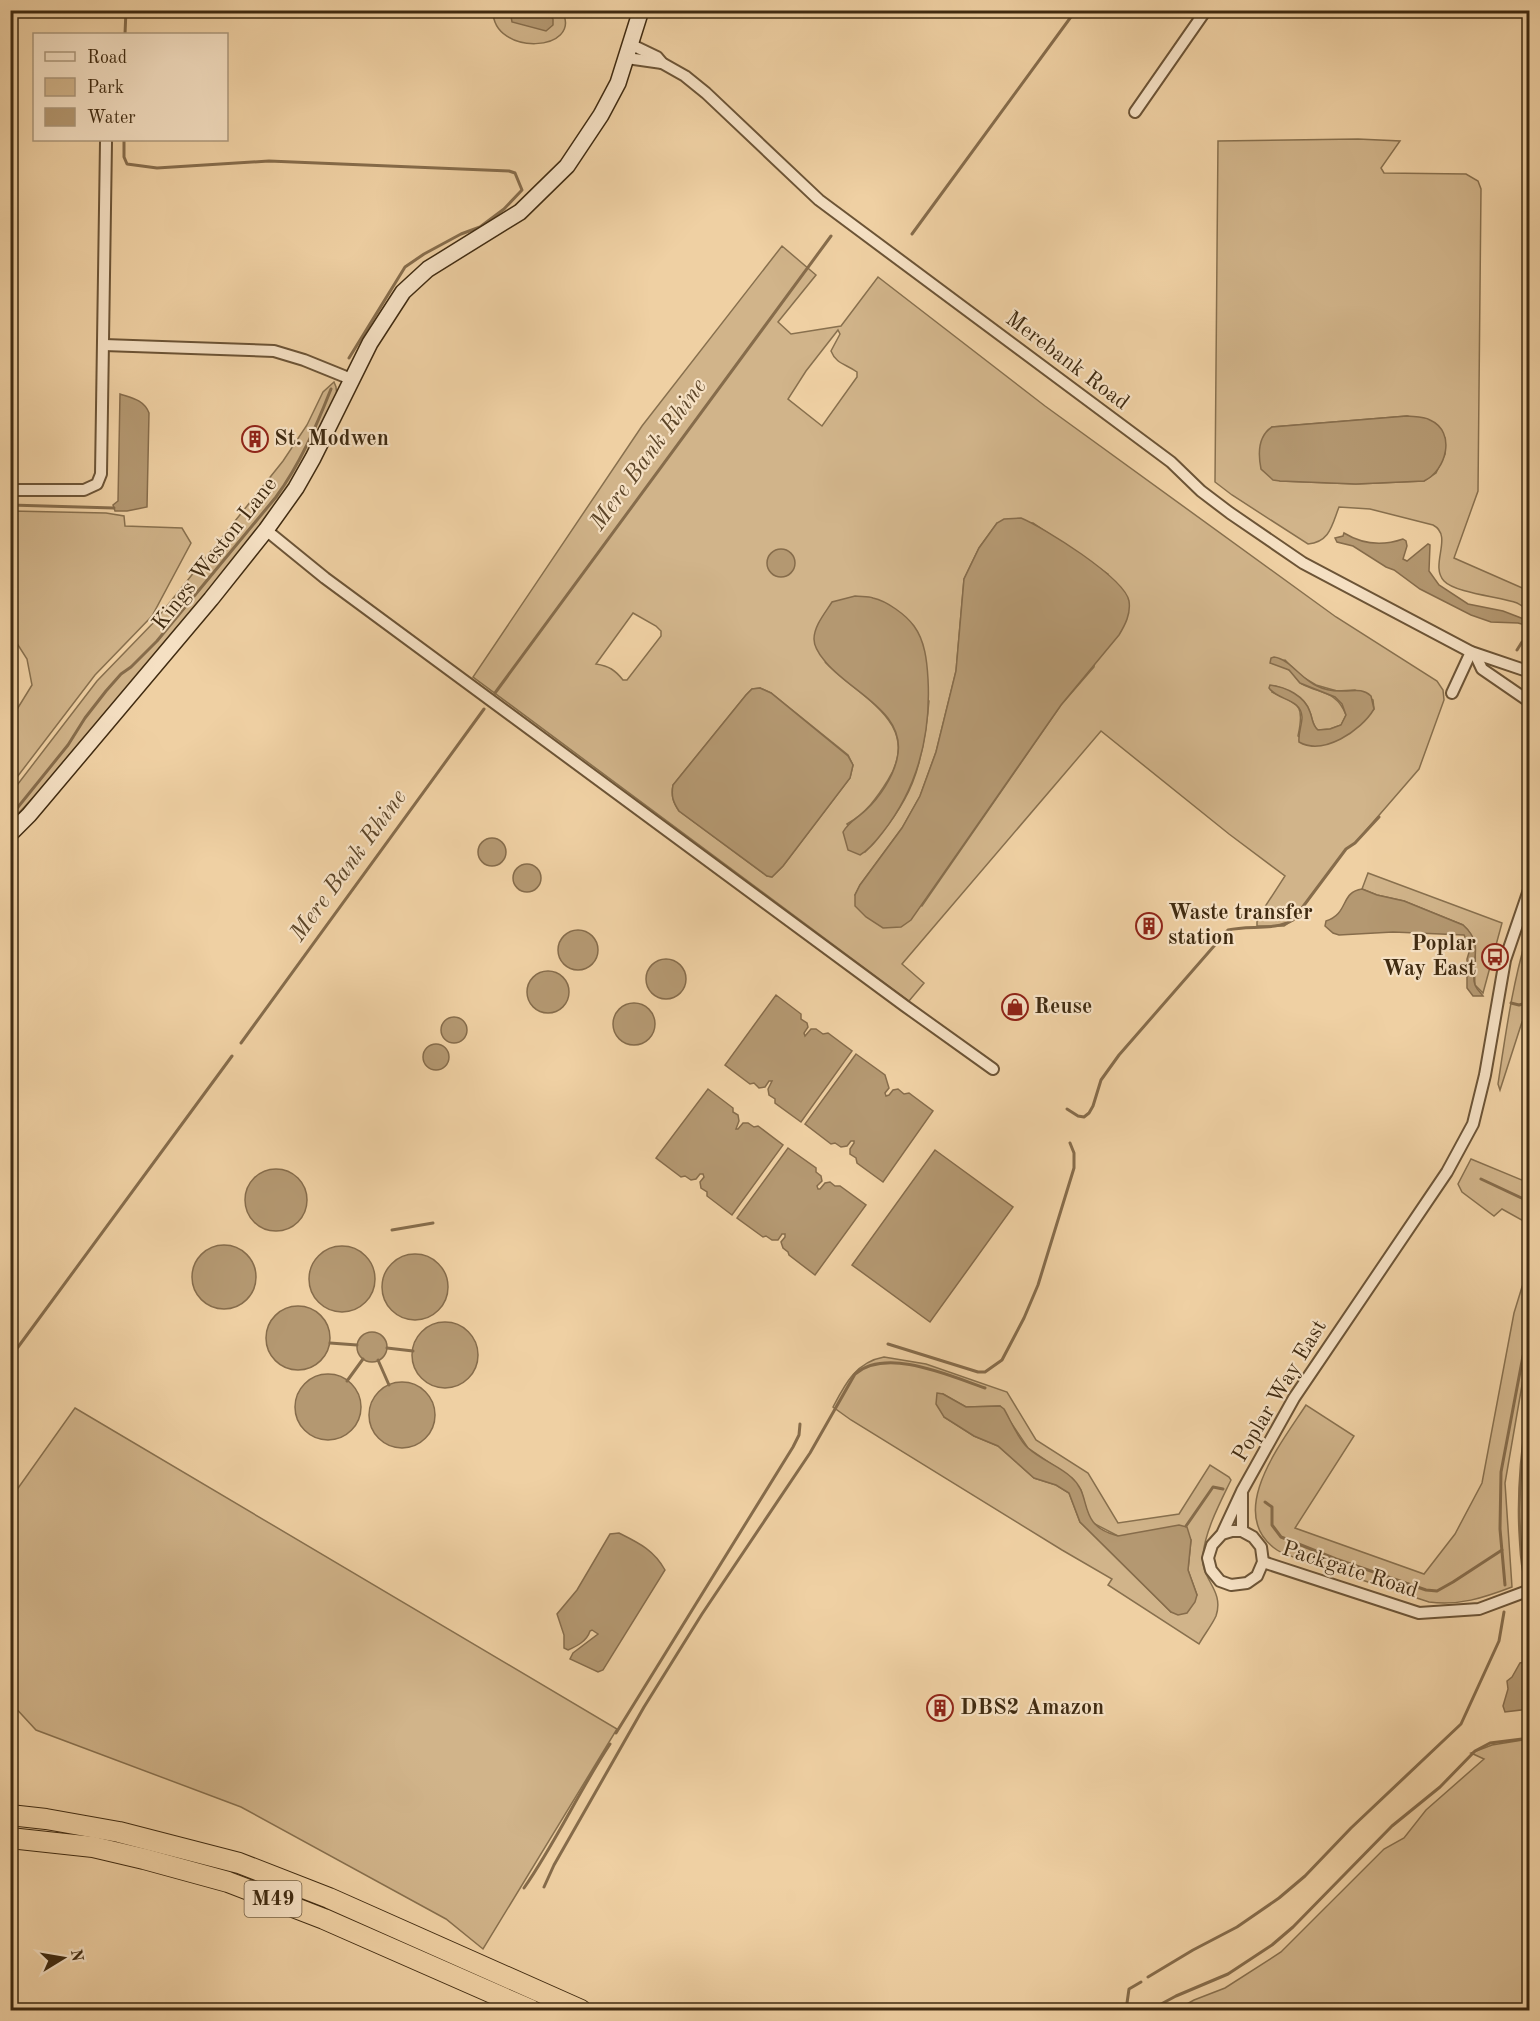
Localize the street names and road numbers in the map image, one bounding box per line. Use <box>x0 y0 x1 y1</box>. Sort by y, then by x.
street label: Merebank Road <box>1001 308 1133 414</box>
street label: Kings Weston Lane <box>149 473 281 635</box>
street label: Poplar Way East <box>1229 1316 1331 1466</box>
street label: Packgate Road <box>1279 1538 1421 1602</box>
road number: M49 <box>244 1881 302 1917</box>

